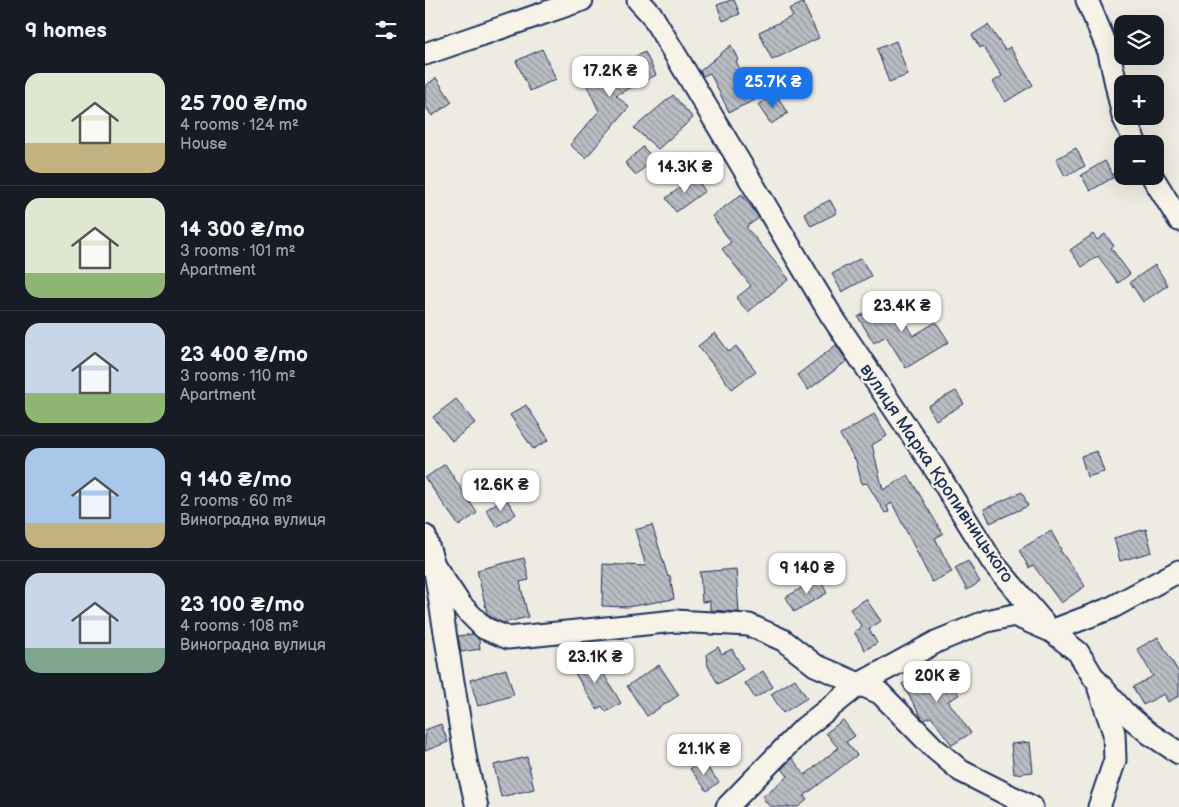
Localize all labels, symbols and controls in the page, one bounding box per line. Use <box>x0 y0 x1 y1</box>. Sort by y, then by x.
map controls <box>1114 15 1164 185</box>
button: layers <box>1114 15 1164 65</box>
icon: filters <box>372 16 400 44</box>
text: 9 homes <box>25 18 107 43</box>
pin: 17.2K ₴ <box>564 56 656 98</box>
text: 17.2K ₴ <box>583 62 637 81</box>
pin: 25.7K ₴ <box>727 66 819 109</box>
text: 25.7K ₴ <box>744 73 802 92</box>
button: + <box>1114 75 1164 125</box>
text: 25 700 ₴/mo <box>180 91 308 116</box>
icon: home <box>65 93 125 153</box>
text: 4 rooms · 124 m² <box>180 116 299 135</box>
text: House <box>180 135 227 154</box>
button: − <box>1114 135 1164 185</box>
pin: 14.3K ₴ <box>639 152 731 194</box>
text: 14.3K ₴ <box>658 158 712 177</box>
text: 14 300 ₴/mo <box>180 217 305 242</box>
icon: home <box>65 218 125 278</box>
text: 3 rooms · 101 m² <box>180 242 296 261</box>
text: Apartment <box>180 261 256 280</box>
pin: 23.4K ₴ <box>856 290 948 333</box>
text: 23.4K ₴ <box>873 297 931 316</box>
text: 23 400 ₴/mo <box>180 342 308 367</box>
icon: home <box>65 343 125 403</box>
street label: вулиця Марка Кропивницького <box>855 360 1018 587</box>
text: 3 rooms · 110 m² <box>180 367 296 386</box>
text: Apartment <box>180 386 256 405</box>
text: 9 140 ₴/mo <box>180 467 292 492</box>
icon: home <box>65 468 125 528</box>
pin: 12.6K ₴ <box>455 470 547 512</box>
text: 12.6K ₴ <box>473 476 529 495</box>
text: 2 rooms · 60 m² <box>180 492 293 511</box>
text: Виноградна вулиця <box>180 511 326 530</box>
pin: 9 140 ₴ <box>761 552 853 595</box>
text: 9 140 ₴ <box>780 559 834 578</box>
text: 23 100 ₴/mo <box>180 592 304 617</box>
icon: home <box>65 593 125 653</box>
text: 4 rooms · 108 m² <box>180 617 299 636</box>
text: Виноградна вулиця <box>180 636 326 655</box>
pin: 23.1K ₴ <box>549 642 641 684</box>
text: 23.1K ₴ <box>568 648 622 667</box>
pin: 20K ₴ <box>902 660 972 703</box>
text: 20K ₴ <box>914 667 960 686</box>
pin: 21.1K ₴ <box>658 734 750 776</box>
text: 21.1K ₴ <box>678 740 730 759</box>

